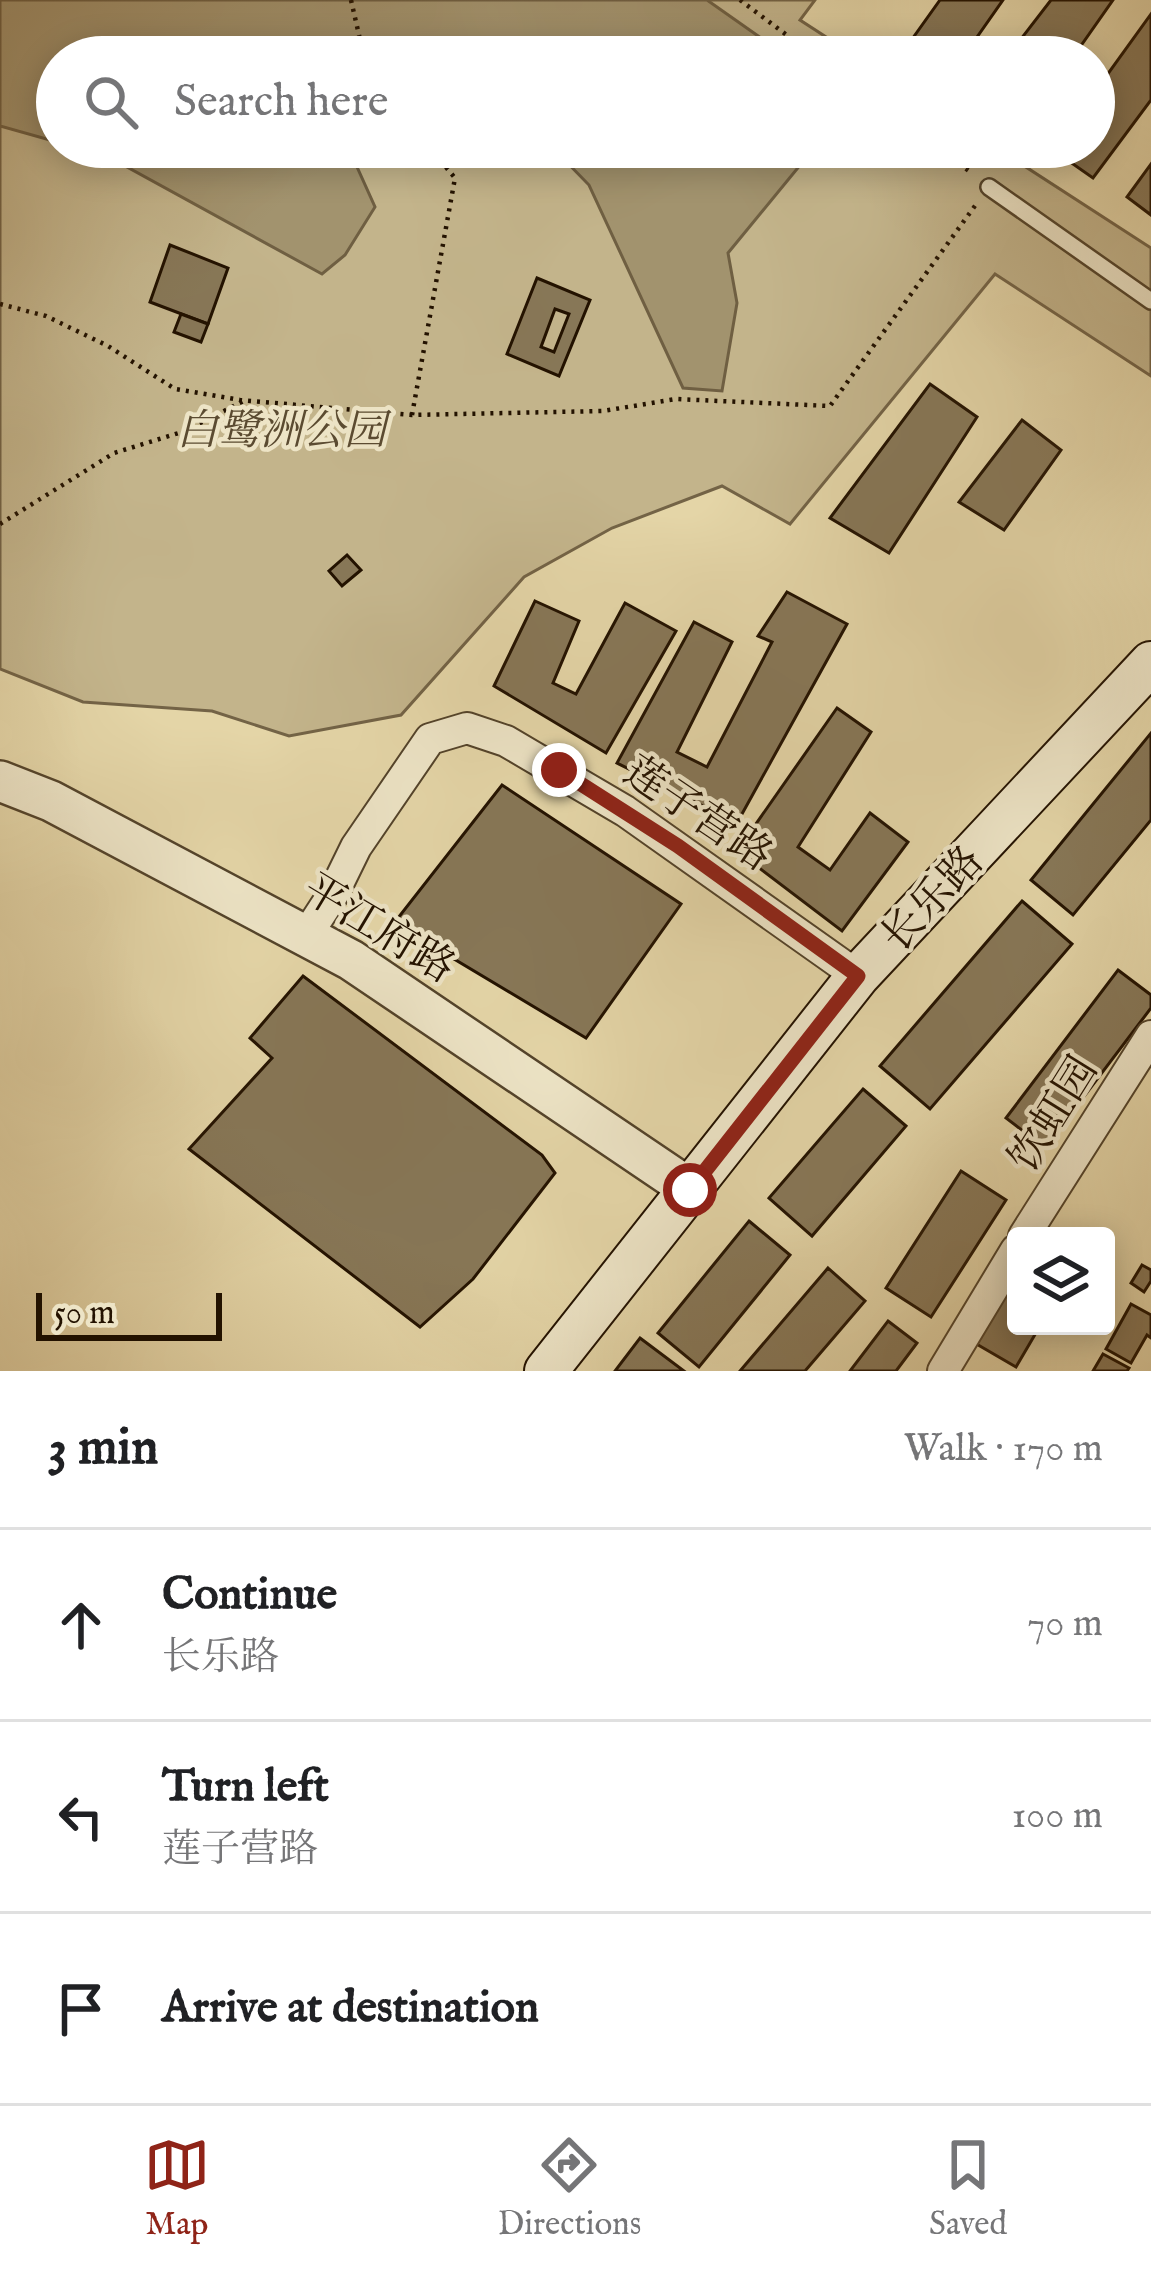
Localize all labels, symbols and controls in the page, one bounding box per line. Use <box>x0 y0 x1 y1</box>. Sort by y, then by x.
search box <box>36 36 1115 168</box>
icon: search <box>78 69 144 135</box>
text: Search here <box>174 74 388 131</box>
park label: 白鹭洲公园 <box>176 406 392 459</box>
route end <box>532 743 586 797</box>
street label: 莲子营路 <box>613 746 782 884</box>
street label: 长乐路 <box>871 836 996 965</box>
street label: 平江府路 <box>293 864 464 996</box>
street label: 饮虹园 <box>999 1047 1111 1182</box>
route start <box>663 1163 717 1217</box>
map controls <box>1007 1227 1115 1335</box>
button: layers <box>1007 1227 1115 1335</box>
scale bar <box>36 1287 222 1340</box>
text: 50 m <box>54 1293 115 1335</box>
text: 3 min <box>48 1417 158 1482</box>
text: Walk · 170 m <box>904 1425 1103 1474</box>
text: Continue <box>162 1567 337 1624</box>
icon: ahead <box>48 1592 114 1658</box>
text: 70 m <box>1027 1600 1103 1649</box>
text: 长乐路 <box>162 1634 279 1683</box>
text: Turn left <box>162 1759 329 1816</box>
icon: left <box>48 1784 114 1850</box>
text: 100 m <box>1012 1792 1103 1841</box>
text: 莲子营路 <box>162 1826 318 1875</box>
icon: arrive <box>48 1976 114 2042</box>
text: Arrive at destination <box>162 1980 539 2037</box>
tab: Map <box>144 2132 210 2246</box>
tab: Directions <box>498 2132 641 2246</box>
tab: Saved <box>929 2132 1007 2246</box>

